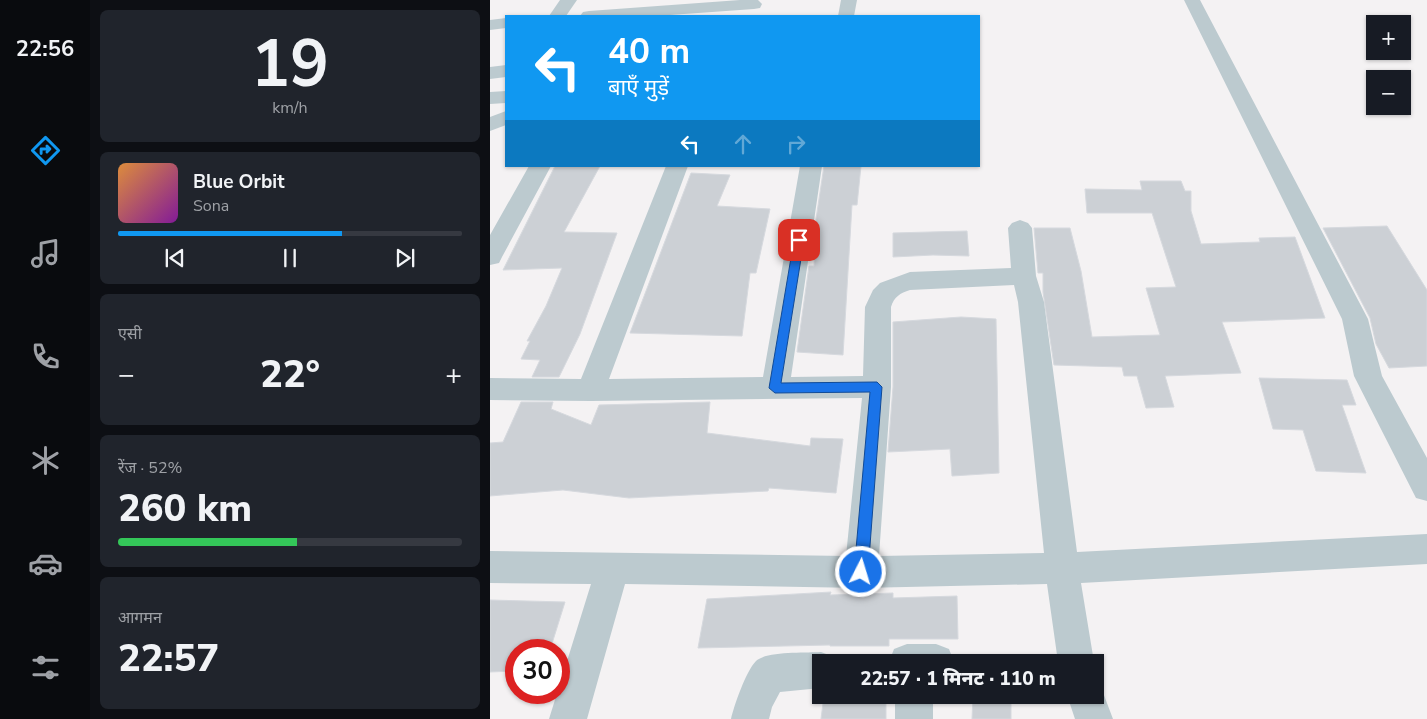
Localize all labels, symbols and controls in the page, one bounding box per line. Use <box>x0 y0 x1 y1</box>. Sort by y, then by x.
map controls <box>1366 15 1411 115</box>
button: + <box>1366 15 1411 60</box>
text: 19 <box>251 20 329 109</box>
text: 40 m <box>608 28 690 75</box>
text: 22:56 <box>16 34 74 64</box>
icon: left <box>525 35 590 100</box>
button: − <box>1366 70 1411 115</box>
text: बाएँ मुड़ें <box>608 73 669 103</box>
text: km/h <box>272 97 308 119</box>
icon: left <box>676 130 704 158</box>
icon: ahead <box>729 130 757 158</box>
icon: right <box>782 130 810 158</box>
icon: directions <box>28 133 63 168</box>
text: Blue Orbit <box>193 169 284 195</box>
text: Sona <box>193 195 229 217</box>
pin <box>778 219 820 261</box>
icon: arrive <box>785 226 813 254</box>
icon: music <box>28 236 63 271</box>
icon: previous <box>161 244 189 272</box>
icon: pause <box>276 244 304 272</box>
icon: next <box>391 244 419 272</box>
text: एसी <box>118 323 142 345</box>
icon: phone <box>28 339 63 374</box>
text: 22° <box>260 349 320 400</box>
text: − <box>118 356 135 394</box>
text: + <box>445 356 462 394</box>
icon: climate <box>28 443 63 478</box>
text: रेंज · 52% <box>118 457 182 479</box>
text: 260 km <box>118 483 252 534</box>
position arrow <box>834 545 886 597</box>
icon: car <box>28 546 63 581</box>
text: आगमन <box>118 607 162 629</box>
text: 22:57 <box>118 633 219 684</box>
speed limit sign: 30 <box>505 639 570 704</box>
icon: filters <box>28 650 63 685</box>
text: 22:57 · 1 मिनट · 110 m <box>860 666 1056 692</box>

